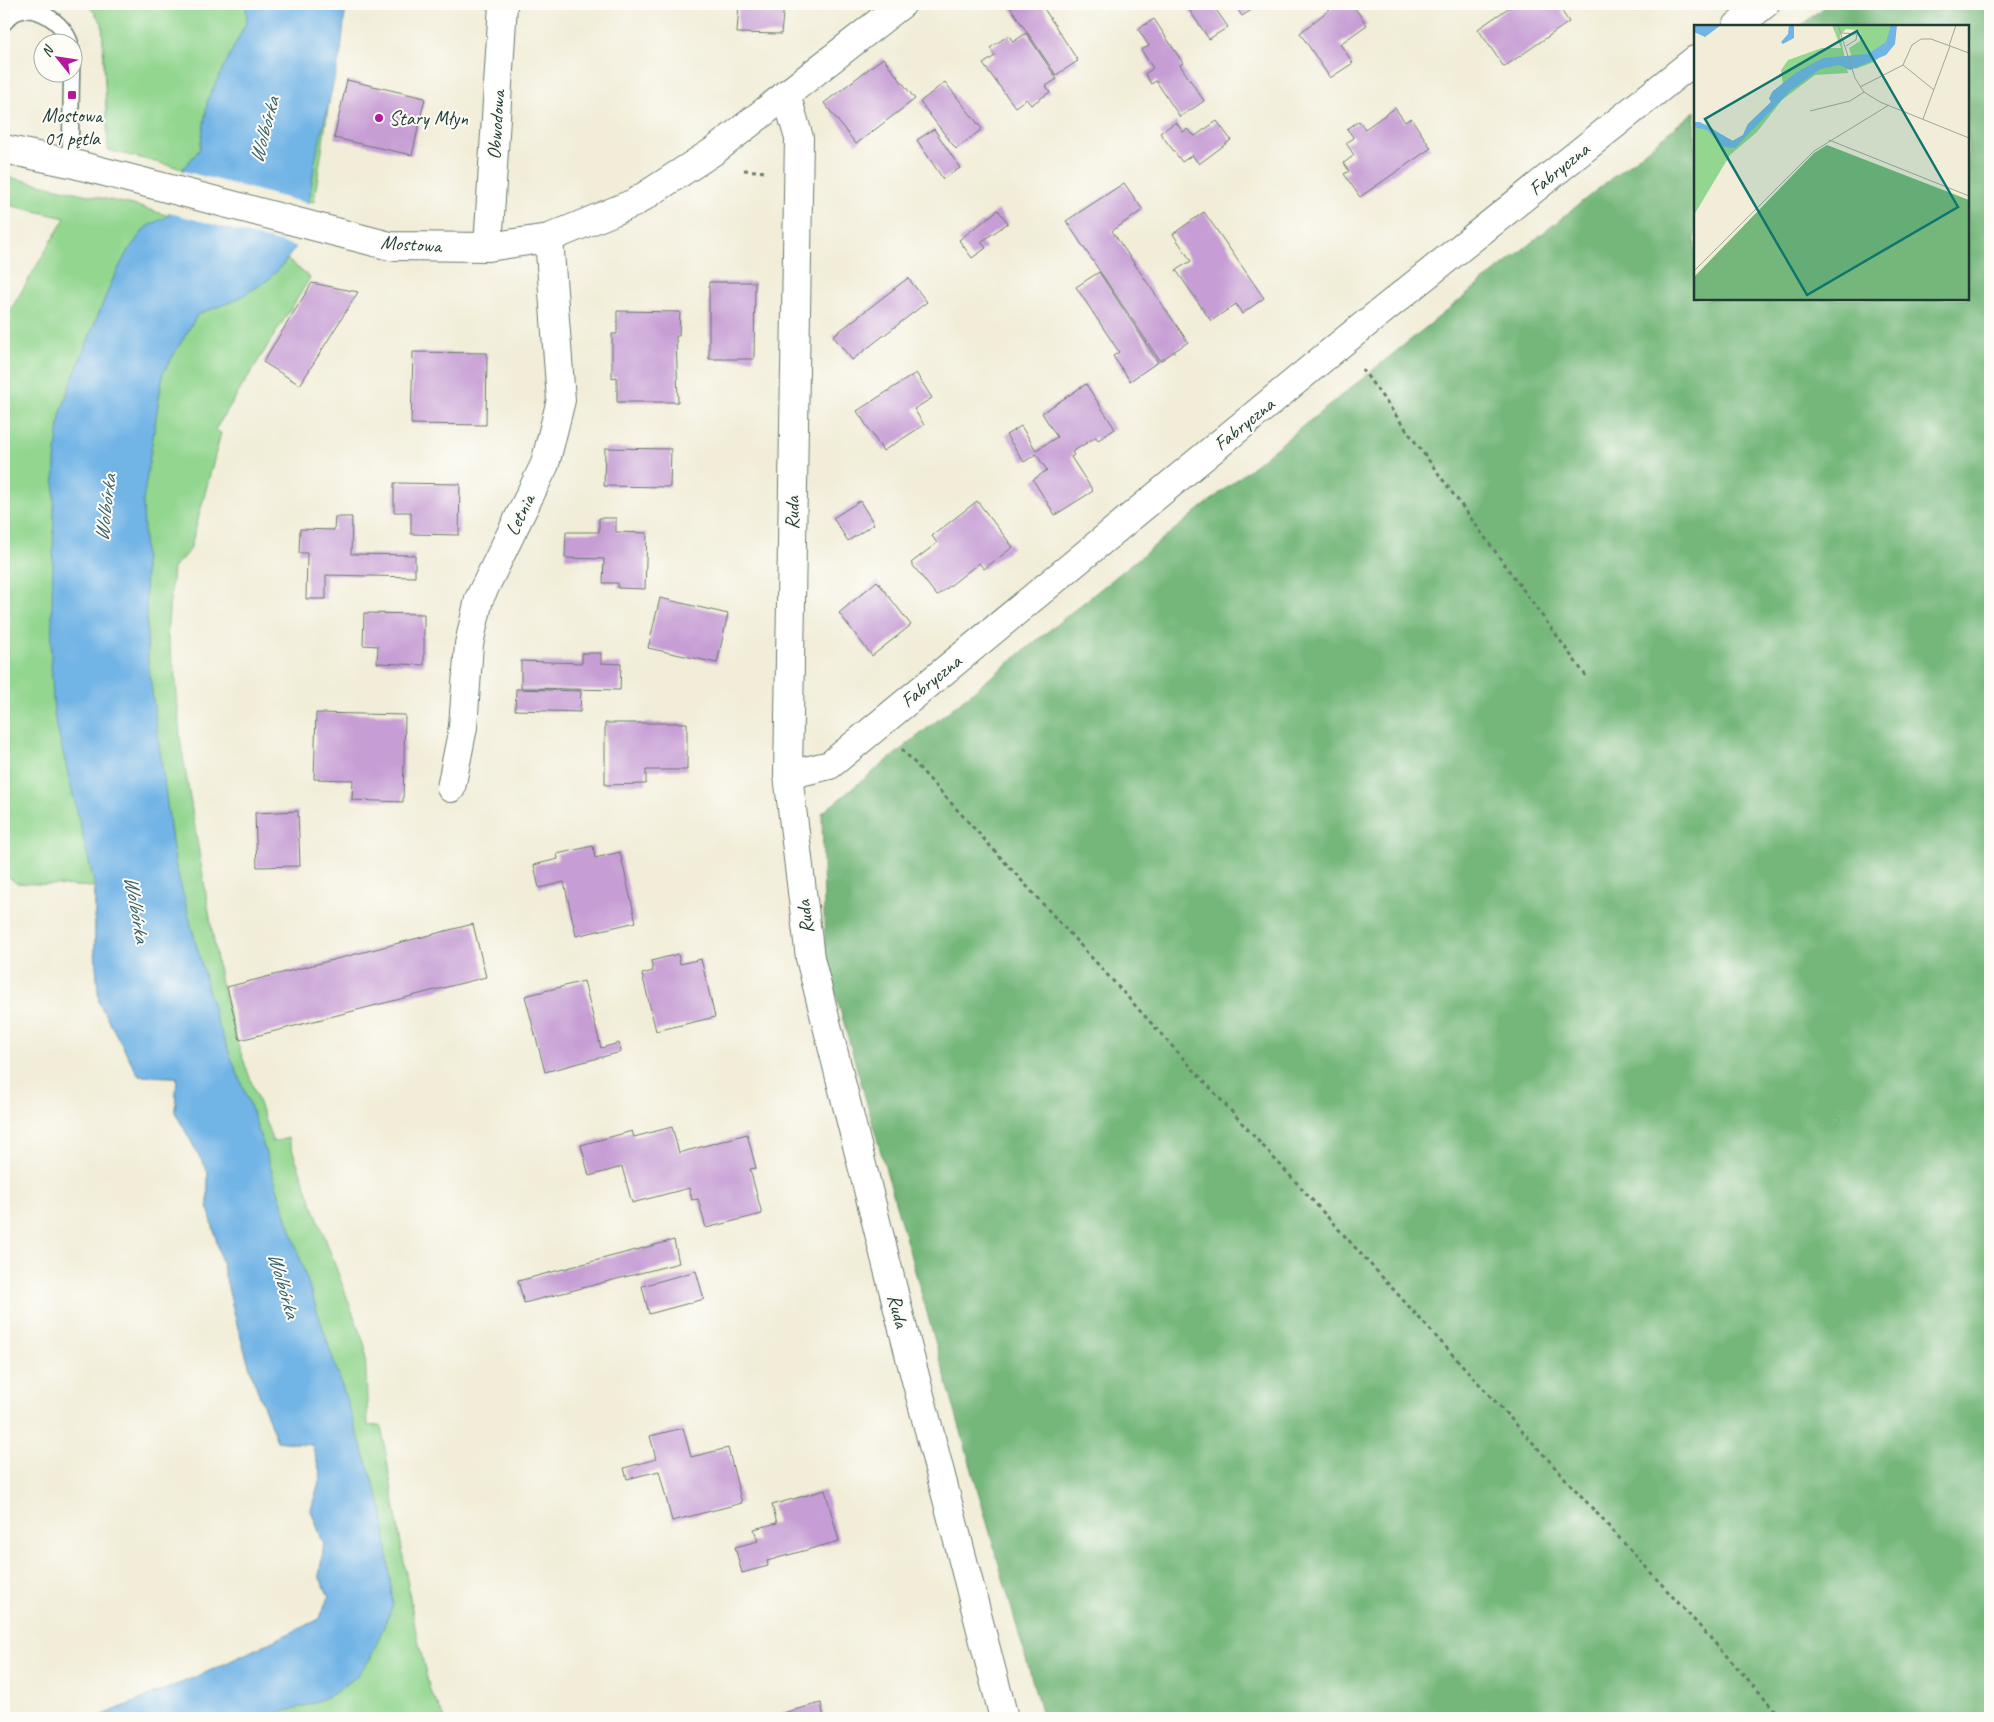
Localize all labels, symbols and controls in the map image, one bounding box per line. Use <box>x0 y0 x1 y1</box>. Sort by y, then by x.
inset map <box>1694 25 1969 300</box>
north arrow <box>32 32 82 82</box>
text: N <box>38 42 58 60</box>
street label: Obwodowa <box>481 88 511 161</box>
marker: Mostowa 01 pętla <box>66 89 78 101</box>
water label: Wolbórka <box>243 93 286 166</box>
place label: Mostowa 01 pętla <box>42 103 104 151</box>
place label: Stary Młyn <box>389 106 469 131</box>
marker: Stary Młyn <box>373 112 385 124</box>
street label: Fabryczna <box>1524 136 1595 201</box>
street label: Mostowa <box>380 229 444 259</box>
street label: Fabryczna <box>1209 391 1280 456</box>
water label: Wolbórka <box>88 471 122 543</box>
street label: Letnia <box>499 489 541 540</box>
street label: Ruda <box>779 494 805 530</box>
street label: Fabryczna <box>896 648 967 713</box>
water label: Wolbórka <box>118 874 156 946</box>
street label: Ruda <box>790 897 819 935</box>
water label: Wolbórka <box>262 1249 306 1323</box>
street label: Ruda <box>882 1292 915 1332</box>

